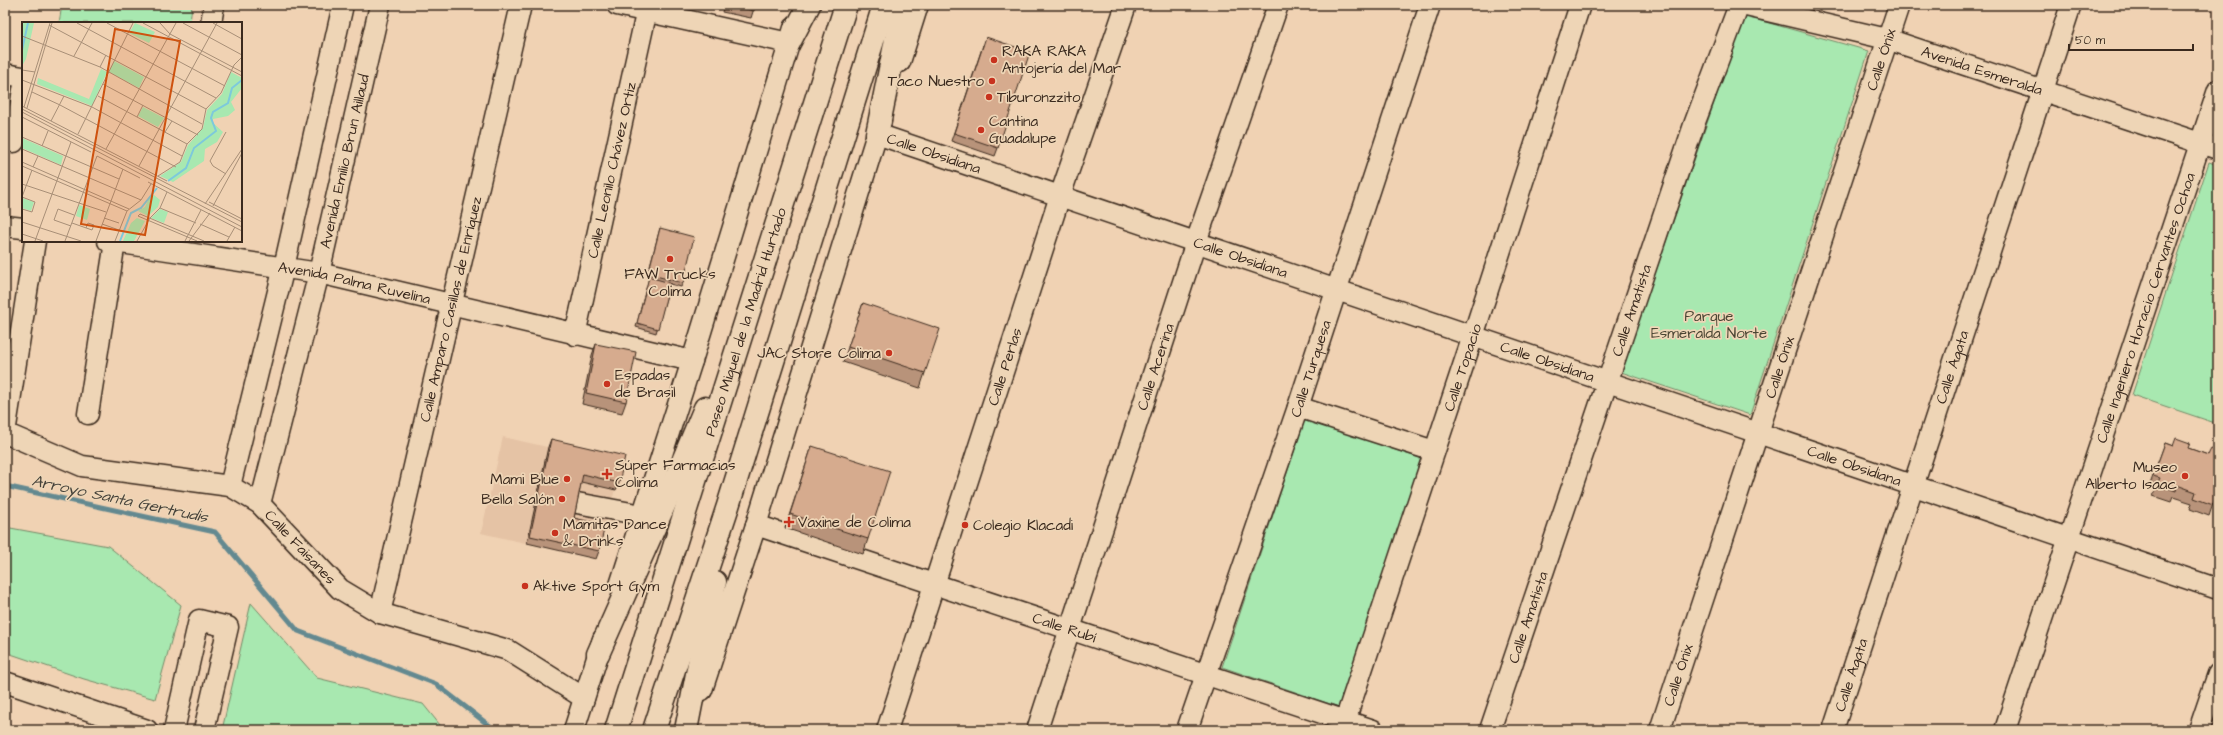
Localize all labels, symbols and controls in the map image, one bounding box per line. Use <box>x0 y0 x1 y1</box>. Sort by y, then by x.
inset map <box>22 22 242 242</box>
street label: Calle Ónix <box>1862 25 1902 93</box>
scale bar <box>2069 26 2193 52</box>
text: 50 m <box>2075 32 2106 49</box>
place label: RAKA RAKA Antojería del Mar <box>1002 41 1121 79</box>
street label: Avenida Esmeralda <box>1918 41 2045 101</box>
marker: RAKA RAKA Antojería del Mar <box>989 55 999 65</box>
place label: Taco Nuestro <box>888 71 985 92</box>
street label: Avenida Emilio Brun Aillaud <box>315 72 375 251</box>
marker: Taco Nuestro <box>987 76 997 86</box>
street label: Calle Leonilo Chávez Ortiz <box>582 79 642 260</box>
place label: Tiburonzzito <box>997 87 1081 108</box>
marker: Tiburonzzito <box>984 92 994 102</box>
place label: Cantina Guadalupe <box>989 111 1056 149</box>
marker: Cantina Guadalupe <box>976 125 986 135</box>
street label: Calle Obsidiana <box>884 128 984 180</box>
street label: Calle Ingeniero Horacio Cervantes Ochoa <box>2091 170 2201 446</box>
street label: Calle Amparo Casillas de Enríquez <box>415 194 487 424</box>
street label: Paseo Miguel de la Madrid Hurtado <box>700 205 792 439</box>
street label: Calle Obsidiana <box>1191 232 1291 284</box>
marker: FAW Trucks Colima <box>665 254 675 264</box>
street label: Avenida Palma Ruvelina <box>277 257 433 310</box>
street label: Calle Amatista <box>1607 261 1657 359</box>
place label: FAW Trucks Colima <box>624 264 716 302</box>
park label: Parque Esmeralda Norte <box>1651 306 1767 344</box>
street label: Calle Turquesa <box>1285 317 1337 420</box>
street label: Calle Acerina <box>1132 321 1180 413</box>
street label: Calle Topacio <box>1439 321 1487 414</box>
street label: Calle Perlas <box>983 325 1028 408</box>
street label: Calle Ágata <box>1931 328 1975 407</box>
street label: Calle Ónix <box>1760 333 1800 401</box>
street label: Calle Obsidiana <box>1497 336 1598 388</box>
place label: JAC Store Colima <box>757 343 881 364</box>
marker: JAC Store Colima <box>884 348 894 358</box>
place label: Espadas de Brasil <box>615 365 676 403</box>
marker: Espadas de Brasil <box>602 379 612 389</box>
street label: Calle Obsidiana <box>1804 440 1904 492</box>
place label: Súper Farmacias Colima <box>615 455 736 493</box>
place label: Museo Alberto Isaac <box>2085 457 2178 495</box>
place label: Mami Blue <box>490 469 559 490</box>
marker: Súper Farmacias Colima <box>602 469 612 479</box>
water label: Arroyo Santa Gertrudis <box>30 470 211 530</box>
marker: Museo Alberto Isaac <box>2180 471 2190 481</box>
marker: Mami Blue <box>562 474 572 484</box>
place label: Bella Salón <box>481 489 554 510</box>
marker: Bella Salón <box>557 494 567 504</box>
street label: Calle Faisanes <box>260 505 341 590</box>
place label: Vaxine de Colima <box>798 512 911 533</box>
place label: Mamitas Dance & Drinks <box>563 514 667 552</box>
place label: Colegio Klacadi <box>973 515 1074 537</box>
marker: Vaxine de Colima <box>783 516 795 528</box>
marker: Colegio Klacadi <box>960 520 970 530</box>
marker: Mamitas Dance & Drinks <box>550 528 560 538</box>
street label: Calle Amatista <box>1503 568 1554 666</box>
place label: Aktive Sport Gym <box>533 576 659 598</box>
marker: Aktive Sport Gym <box>520 581 530 591</box>
street label: Calle Rubí <box>1030 608 1100 649</box>
street label: Calle Ágata <box>1830 635 1873 714</box>
street label: Calle Ónix <box>1659 640 1699 709</box>

